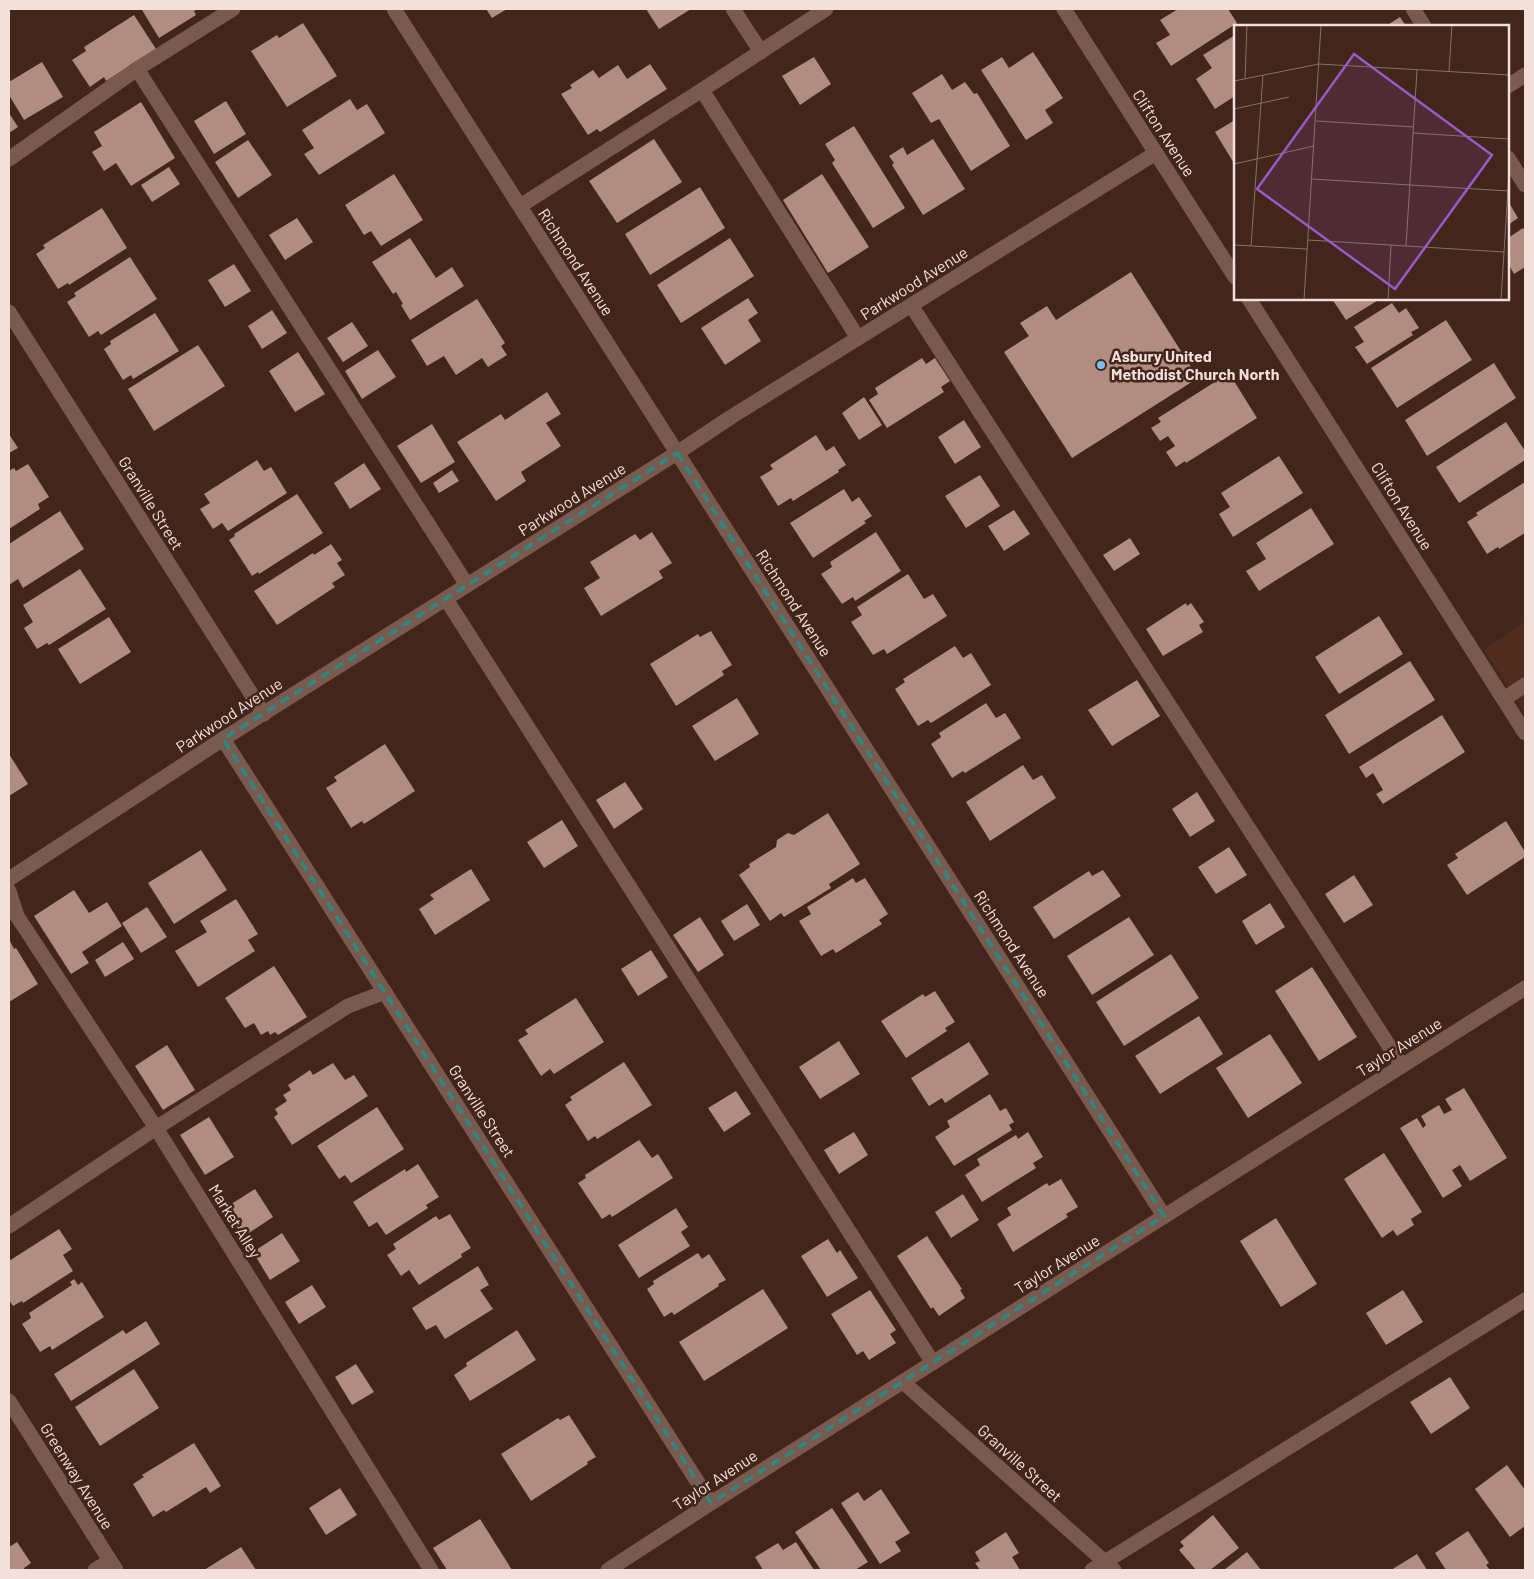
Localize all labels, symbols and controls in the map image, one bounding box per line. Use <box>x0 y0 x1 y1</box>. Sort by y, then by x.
inset map <box>1234 25 1509 300</box>
street label: Clifton Avenue <box>1129 86 1200 180</box>
street label: Richmond Avenue <box>535 205 618 319</box>
street label: Parkwood Avenue <box>857 242 971 323</box>
place label: Asbury United Methodist Church North <box>1111 346 1279 383</box>
marker: Asbury United Methodist Church North <box>1095 359 1107 371</box>
street label: Granville Street <box>115 452 188 553</box>
street label: Parkwood Avenue <box>515 458 629 539</box>
street label: Clifton Avenue <box>1368 458 1437 553</box>
street label: Richmond Avenue <box>753 546 836 660</box>
street label: Parkwood Avenue <box>172 673 285 756</box>
street label: Richmond Avenue <box>971 887 1054 1001</box>
street label: Taylor Avenue <box>1353 1013 1445 1080</box>
street label: Granville Street <box>445 1061 519 1161</box>
street label: Market Alley <box>205 1180 266 1262</box>
street label: Taylor Avenue <box>1011 1230 1103 1297</box>
street label: Greenway Avenue <box>37 1419 118 1532</box>
street label: Granville Street <box>974 1420 1066 1505</box>
street label: Taylor Avenue <box>669 1445 760 1514</box>

